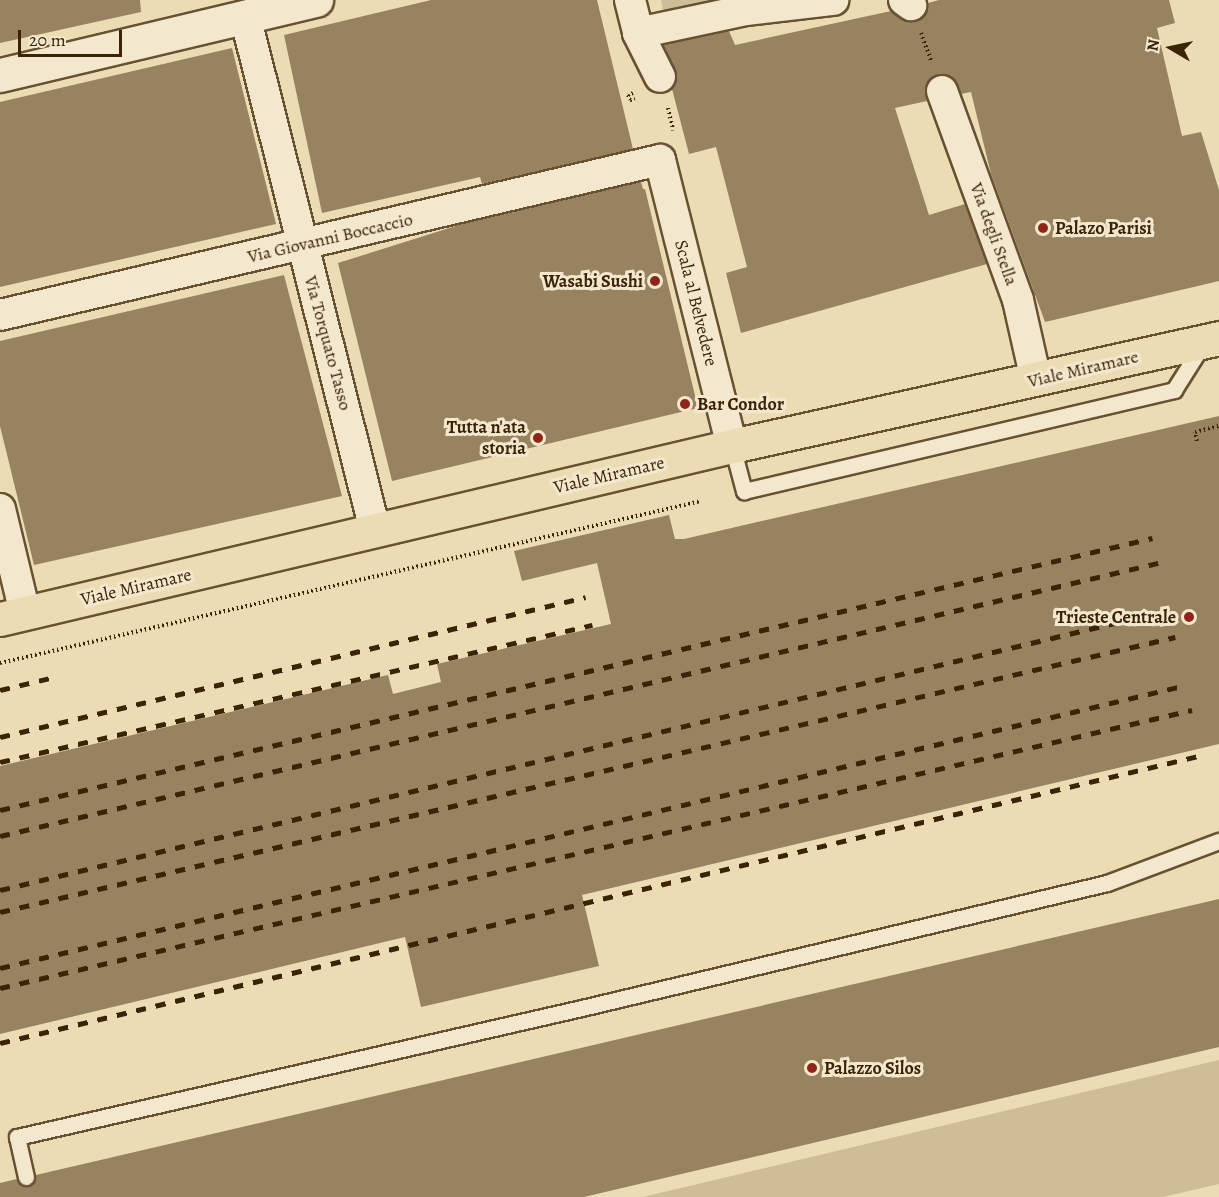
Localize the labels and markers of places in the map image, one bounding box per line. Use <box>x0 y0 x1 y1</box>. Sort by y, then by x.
place label: Palazo Parisi <box>1055 217 1152 239</box>
marker: Palazo Parisi <box>1036 221 1050 235</box>
place label: Wasabi Sushi <box>543 270 643 292</box>
marker: Wasabi Sushi <box>648 274 662 288</box>
place label: Bar Condor <box>697 393 784 415</box>
marker: Bar Condor <box>678 397 692 411</box>
place label: Tutta n'ata storia <box>447 417 526 460</box>
marker: Tutta n'ata storia <box>531 431 545 445</box>
place label: Trieste Centrale <box>1056 606 1176 628</box>
marker: Trieste Centrale <box>1180 608 1198 626</box>
place label: Palazzo Silos <box>824 1057 921 1079</box>
marker: Palazzo Silos <box>805 1061 819 1075</box>

